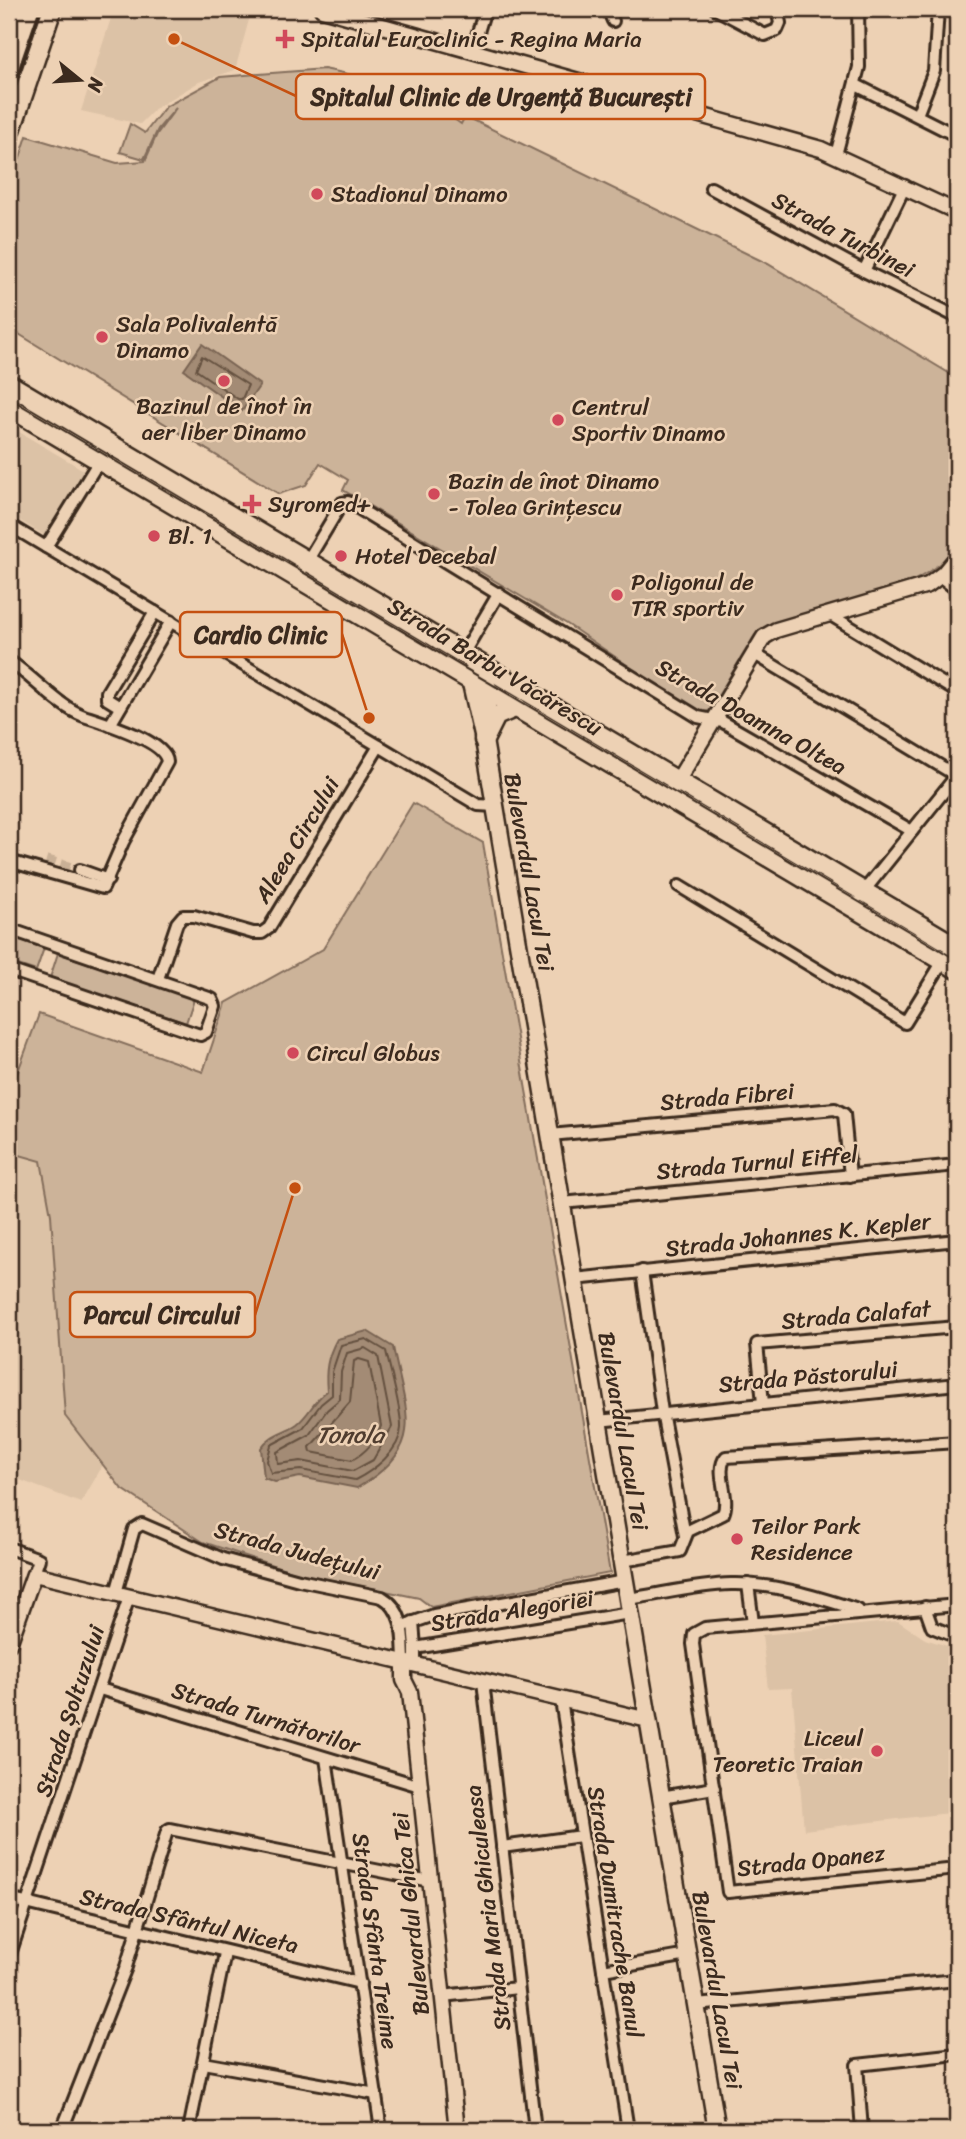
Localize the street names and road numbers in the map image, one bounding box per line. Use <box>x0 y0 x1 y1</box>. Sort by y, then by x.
street label: Strada Turbinei <box>764 180 922 290</box>
street label: Strada Barbu Văcărescu <box>379 586 611 748</box>
street label: Strada Doamna Oltea <box>648 647 854 787</box>
street label: Aleea Circului <box>242 768 351 912</box>
street label: Bulevardul Lacul Tei <box>491 770 567 975</box>
street label: Strada Fibrei <box>658 1071 796 1123</box>
street label: Strada Turnul Eiffel <box>655 1134 860 1192</box>
street label: Strada Johannes K. Kepler <box>663 1201 934 1269</box>
street label: Strada Calafat <box>780 1288 934 1342</box>
street label: Bulevardul Lacul Tei <box>585 1329 661 1534</box>
street label: Strada Păstorului <box>717 1349 900 1405</box>
street label: Strada Județului <box>210 1509 385 1593</box>
street label: Strada Alegoriei <box>428 1578 597 1644</box>
street label: Strada Șoltuzului <box>23 1619 117 1802</box>
street label: Strada Turnătorilor <box>166 1670 367 1767</box>
street label: Strada Maria Ghiculeasa <box>453 1783 523 2033</box>
street label: Strada Dumitrache Banul <box>575 1783 655 2041</box>
street label: Bulevardul Ghica Tei <box>380 1810 442 2018</box>
street label: Strada Sfânta Treime <box>340 1830 411 2052</box>
street label: Strada Opanez <box>735 1833 887 1889</box>
street label: Strada Sfântul Niceta <box>76 1876 302 1966</box>
street label: Bulevardul Lacul Tei <box>679 1888 755 2093</box>

